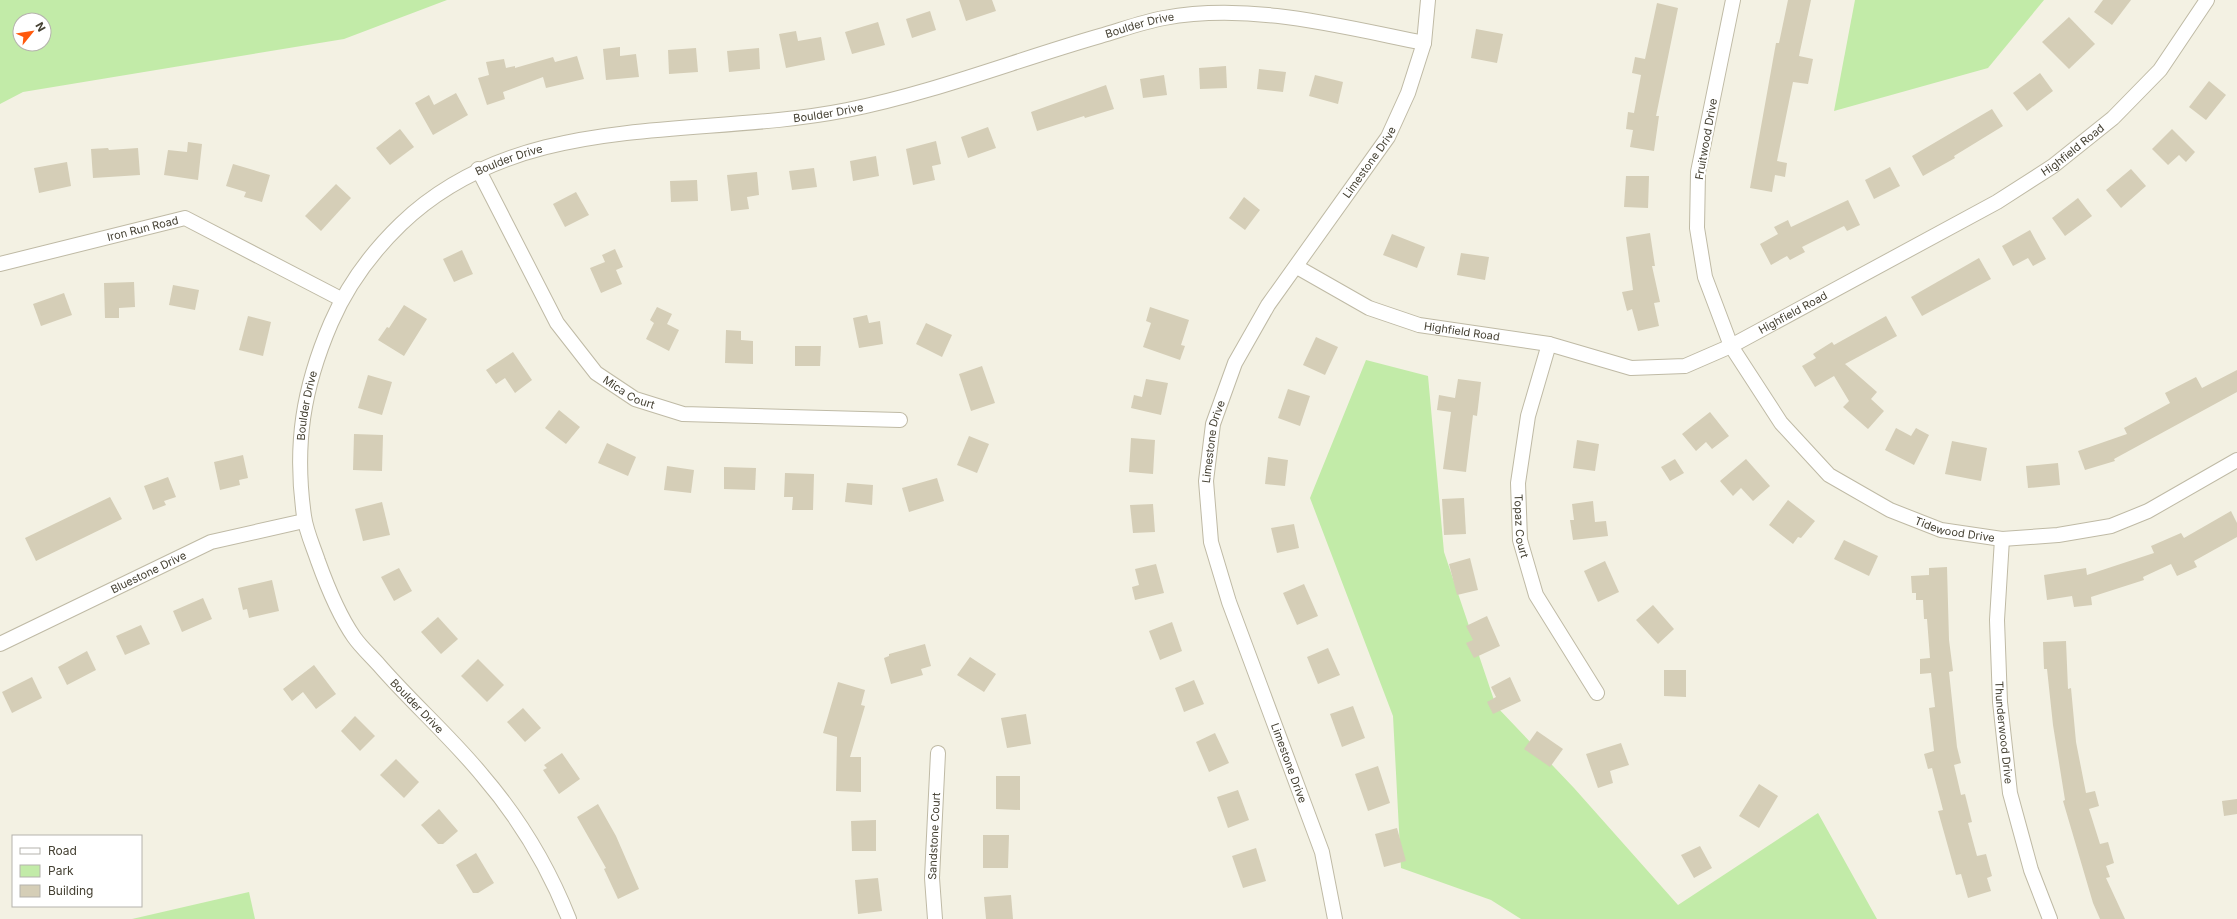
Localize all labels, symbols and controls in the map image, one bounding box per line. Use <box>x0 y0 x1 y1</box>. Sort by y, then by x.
street label: Boulder Drive <box>1104 9 1175 41</box>
north arrow <box>12 12 52 52</box>
text: N <box>33 20 49 34</box>
street label: Fruitwood Drive <box>1692 97 1720 181</box>
street label: Boulder Drive <box>792 100 865 125</box>
street label: Highfield Road <box>2038 121 2107 179</box>
street label: Limestone Drive <box>1340 124 1399 201</box>
street label: Boulder Drive <box>473 141 544 179</box>
street label: Iron Run Road <box>106 213 180 244</box>
street label: Highfield Road <box>1756 288 1830 337</box>
street label: Highfield Road <box>1423 319 1501 344</box>
street label: Boulder Drive <box>294 369 320 441</box>
street label: Mica Court <box>600 373 657 412</box>
street label: Limestone Drive <box>1199 398 1228 484</box>
street label: Topaz Court <box>1511 494 1532 560</box>
street label: Tidewood Drive <box>1913 513 1996 545</box>
street label: Bluestone Drive <box>109 548 189 596</box>
street label: Boulder Drive <box>387 676 447 736</box>
street label: Thunderwood Drive <box>1992 681 2016 785</box>
street label: Limestone Drive <box>1268 721 1310 805</box>
street label: Sandstone Court <box>925 792 943 880</box>
legend <box>12 835 142 907</box>
text: Road <box>48 843 77 858</box>
text: Park <box>48 863 74 878</box>
text: Building <box>48 883 93 898</box>

